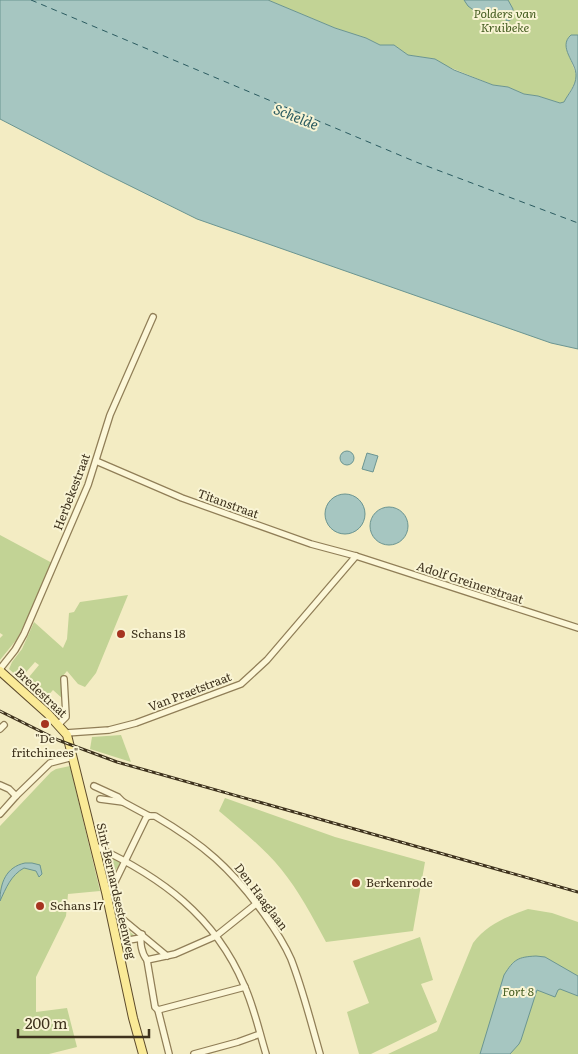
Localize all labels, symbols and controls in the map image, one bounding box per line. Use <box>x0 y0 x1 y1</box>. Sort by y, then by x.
park label: Polders van Kruibeke <box>474 4 536 36</box>
water label: Schelde <box>271 98 322 134</box>
street label: Herbekestraat <box>48 450 94 533</box>
street label: Titanstraat <box>195 484 262 523</box>
street label: Adolf Greinerstraat <box>415 556 526 608</box>
place label: Schans 18 <box>131 624 186 642</box>
marker: Schans 18 <box>115 628 127 640</box>
street label: Bredestraat <box>11 663 72 721</box>
street label: Van Praetstraat <box>145 667 234 715</box>
marker: "De fritchinees" <box>39 718 51 730</box>
place label: "De fritchinees" <box>12 729 78 761</box>
street label: Sint-Bernardsesteenweg <box>93 821 141 961</box>
street label: Den Haaglaan <box>231 859 293 934</box>
place label: Berkenrode <box>366 873 433 891</box>
marker: Berkenrode <box>350 877 362 889</box>
place label: Schans 17 <box>50 896 104 914</box>
marker: Schans 17 <box>34 900 46 912</box>
park label: Fort 8 <box>502 982 534 1000</box>
scale bar <box>18 1006 149 1038</box>
text: 200 m <box>25 1011 68 1034</box>

